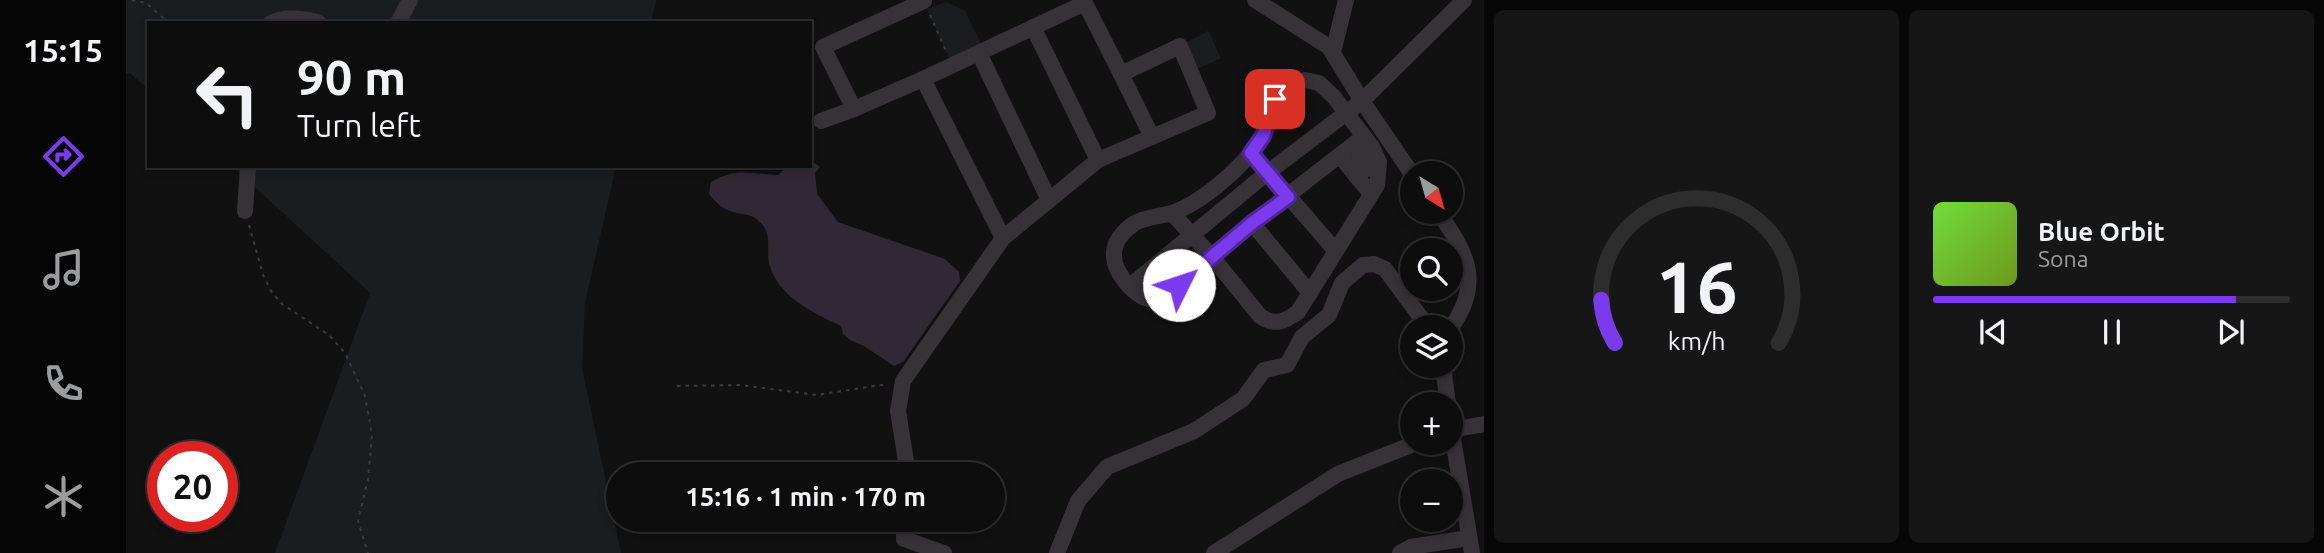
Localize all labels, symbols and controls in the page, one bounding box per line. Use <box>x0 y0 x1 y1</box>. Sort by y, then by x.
text: 15:15 <box>23 32 103 68</box>
icon: left <box>182 49 273 140</box>
text: 90 m <box>297 49 406 104</box>
pin <box>1245 69 1305 129</box>
icon: arrive <box>1256 80 1294 118</box>
text: Turn left <box>297 107 421 143</box>
icon: directions <box>39 132 88 181</box>
north arrow <box>1400 161 1463 224</box>
map controls <box>1400 161 1463 532</box>
text: Blue Orbit <box>2038 217 2165 246</box>
button: search <box>1400 238 1463 301</box>
icon: music <box>39 245 88 294</box>
text: 16 <box>1655 245 1738 327</box>
text: Sona <box>2038 246 2088 271</box>
position arrow <box>1142 248 1216 322</box>
icon: previous <box>1974 313 2012 351</box>
icon: pause <box>2093 313 2131 351</box>
icon: next <box>2212 313 2250 351</box>
button: layers <box>1400 315 1463 378</box>
text: km/h <box>1668 326 1725 354</box>
icon: phone <box>39 359 88 408</box>
button: + <box>1400 392 1463 455</box>
speed limit sign: 20 <box>147 441 238 532</box>
button: − <box>1400 469 1463 532</box>
icon: climate <box>39 472 88 521</box>
text: 15:16 · 1 min · 170 m <box>685 482 926 511</box>

